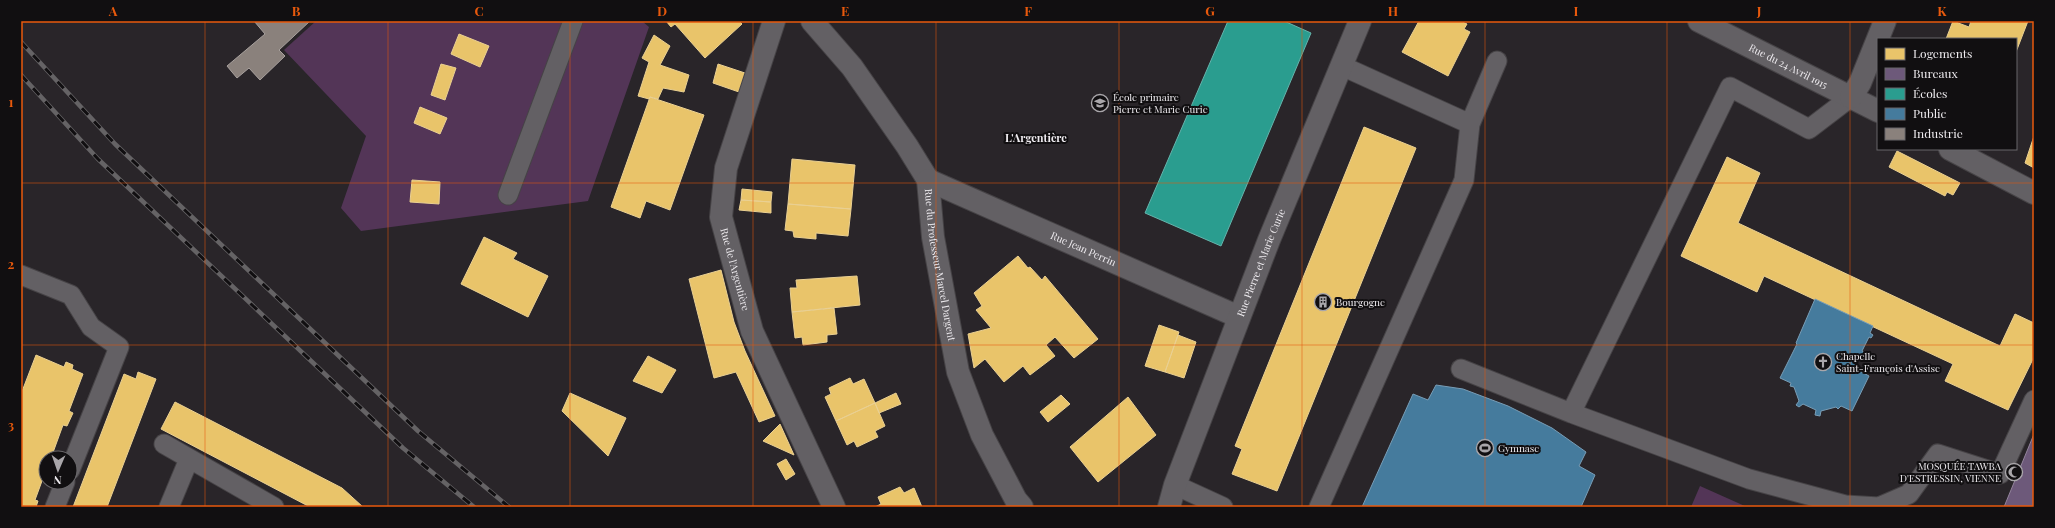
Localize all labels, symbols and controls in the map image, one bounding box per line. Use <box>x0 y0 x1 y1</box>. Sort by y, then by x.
text: A <box>108 2 118 19</box>
text: B <box>292 2 301 19</box>
text: C <box>474 2 484 19</box>
text: D <box>657 2 667 19</box>
text: E <box>841 2 849 19</box>
text: F <box>1024 2 1032 19</box>
text: G <box>1205 2 1215 19</box>
text: H <box>1388 2 1398 19</box>
text: I <box>1574 2 1579 19</box>
text: J <box>1756 2 1762 19</box>
text: K <box>1937 2 1947 19</box>
legend <box>1877 38 2017 150</box>
street label: Rue du 24 Avril 1915 <box>1747 40 1830 92</box>
text: Logements <box>1913 45 1972 61</box>
text: Bureaux <box>1913 65 1959 81</box>
text: Écoles <box>1913 85 1947 101</box>
place label: École primaire Pierre et Marie Curie <box>1113 90 1208 116</box>
text: 1 <box>9 93 14 110</box>
school or university icon: École primaire Pierre et Marie Curie <box>1090 93 1110 113</box>
text: Public <box>1913 105 1947 121</box>
text: Industrie <box>1913 125 1963 141</box>
district label: L'Argentière <box>1005 130 1067 145</box>
street label: Rue du Professeur Marcel Dargent <box>922 188 959 343</box>
street label: Rue Pierre et Marie Curie <box>1233 207 1288 319</box>
street label: Rue de l'Argentière <box>717 226 753 312</box>
street label: Rue Jean Perrin <box>1049 228 1118 269</box>
text: 2 <box>8 255 15 272</box>
building icon: Bourgogne <box>1313 292 1333 312</box>
place label: Bourgogne <box>1336 295 1385 309</box>
place label: Chapelle Saint-François d'Assise <box>1836 349 1940 375</box>
church icon: Chapelle Saint-François d'Assise <box>1813 352 1833 372</box>
text: 3 <box>8 416 14 433</box>
sports icon: Gymnase <box>1475 438 1495 458</box>
place label: Gymnase <box>1498 441 1539 455</box>
north arrow <box>38 450 78 490</box>
place label: MOSQUÉE TAWBA D'ESTRESSIN, VIENNE <box>1900 459 2002 485</box>
mosque icon: MOSQUÉE TAWBA D'ESTRESSIN, VIENNE <box>2004 462 2024 482</box>
text: N <box>53 473 62 488</box>

